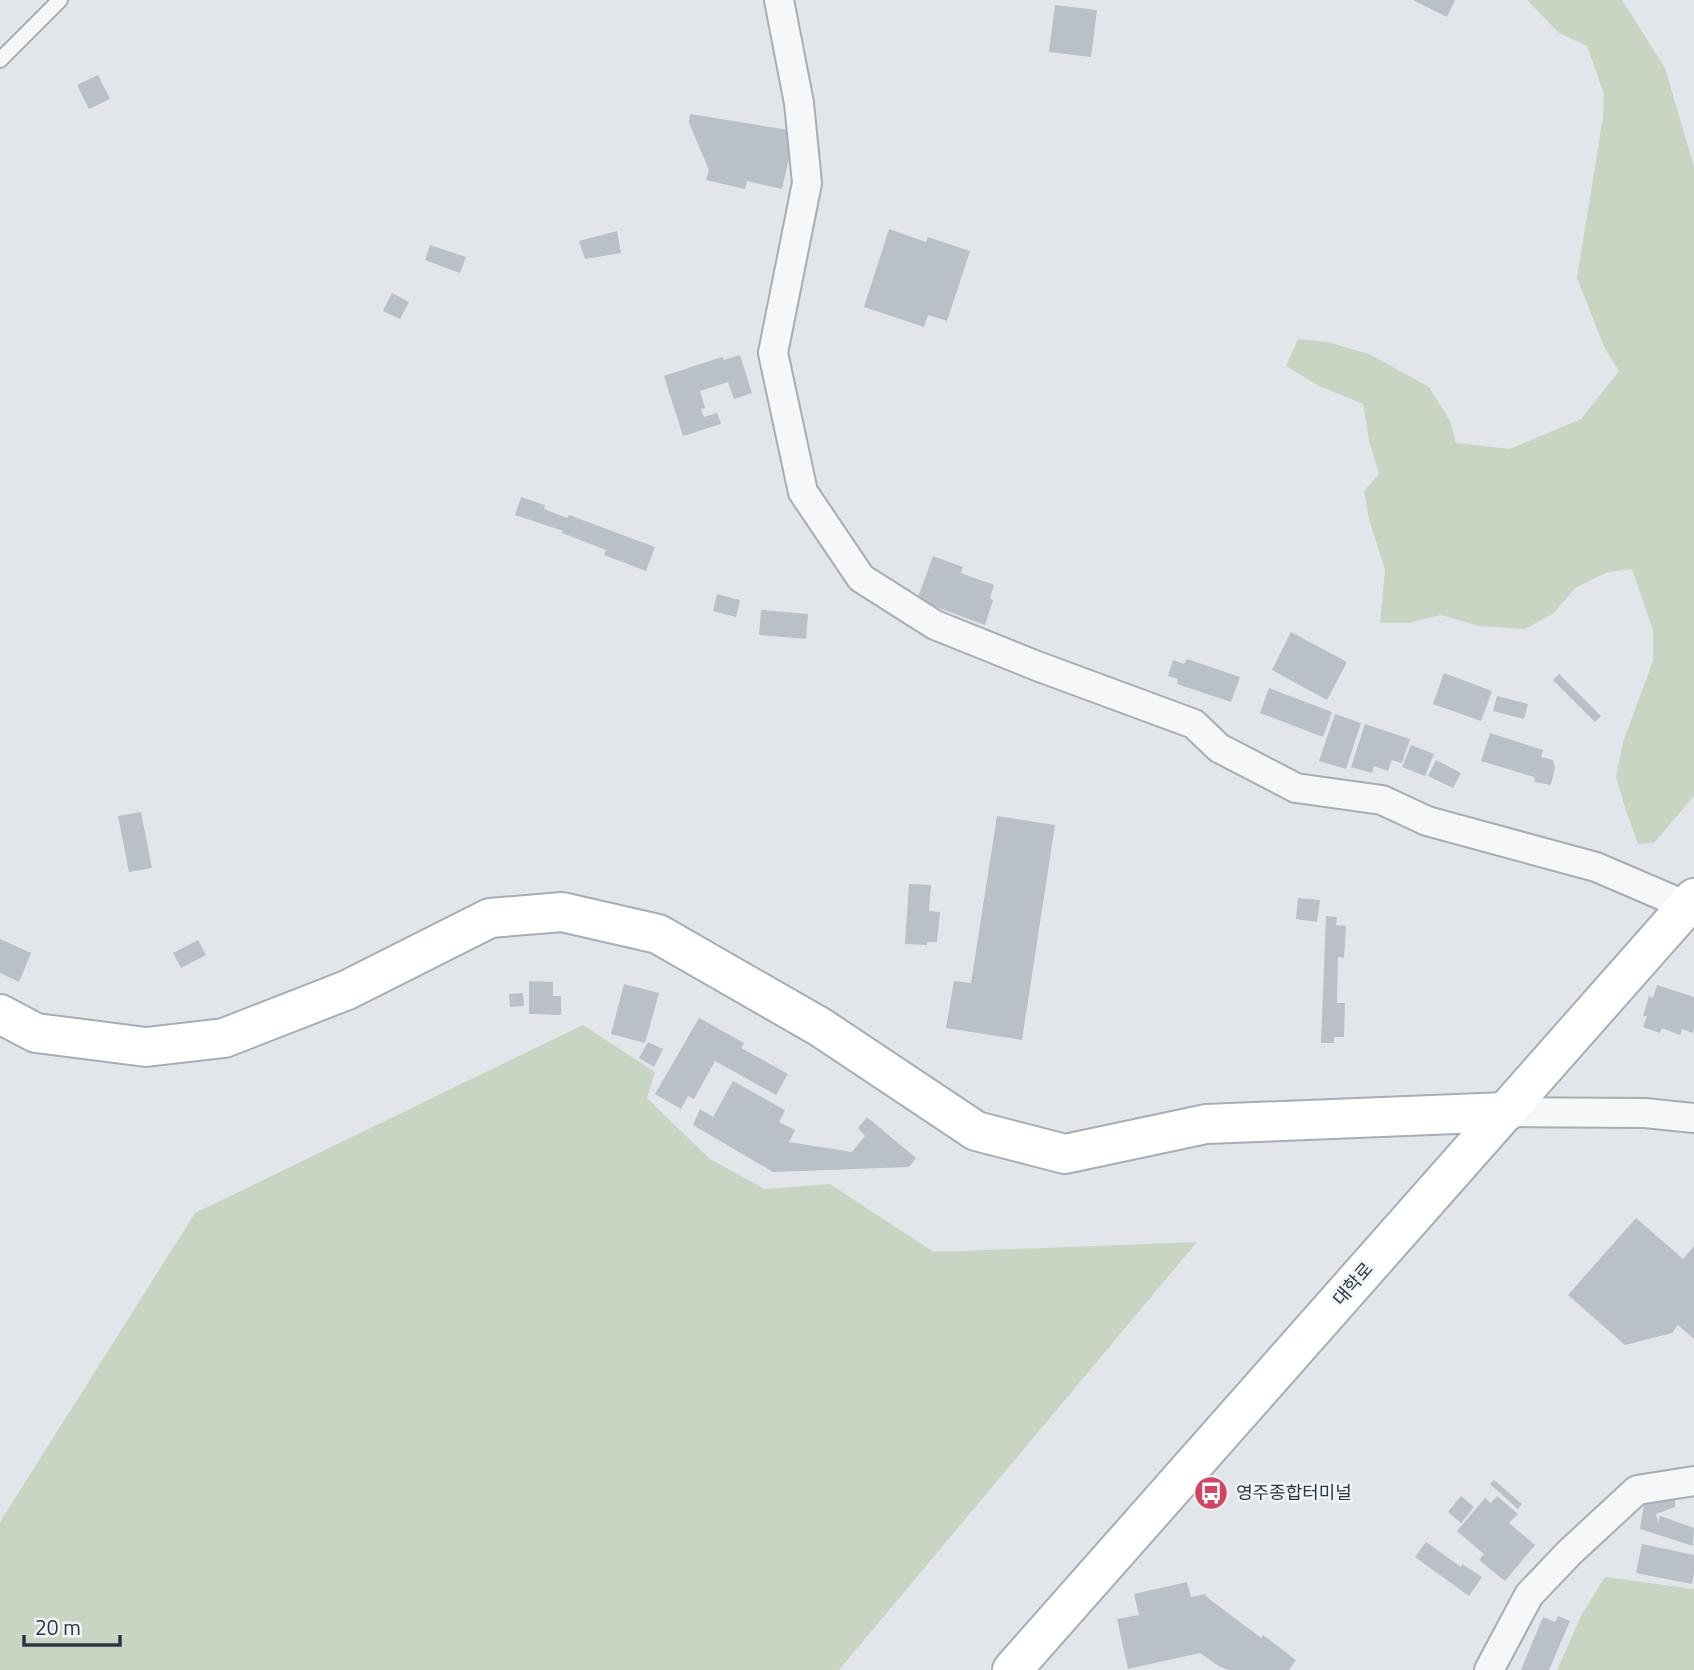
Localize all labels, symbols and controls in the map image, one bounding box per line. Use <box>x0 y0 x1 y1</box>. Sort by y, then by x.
street label: 대학로 <box>1326 1256 1379 1311</box>
bus stop icon: 영주종합터미널 <box>1192 1474 1230 1512</box>
place label: 영주종합터미널 <box>1236 1479 1352 1506</box>
scale bar <box>24 1604 121 1648</box>
text: 20 m <box>35 1611 81 1643</box>

